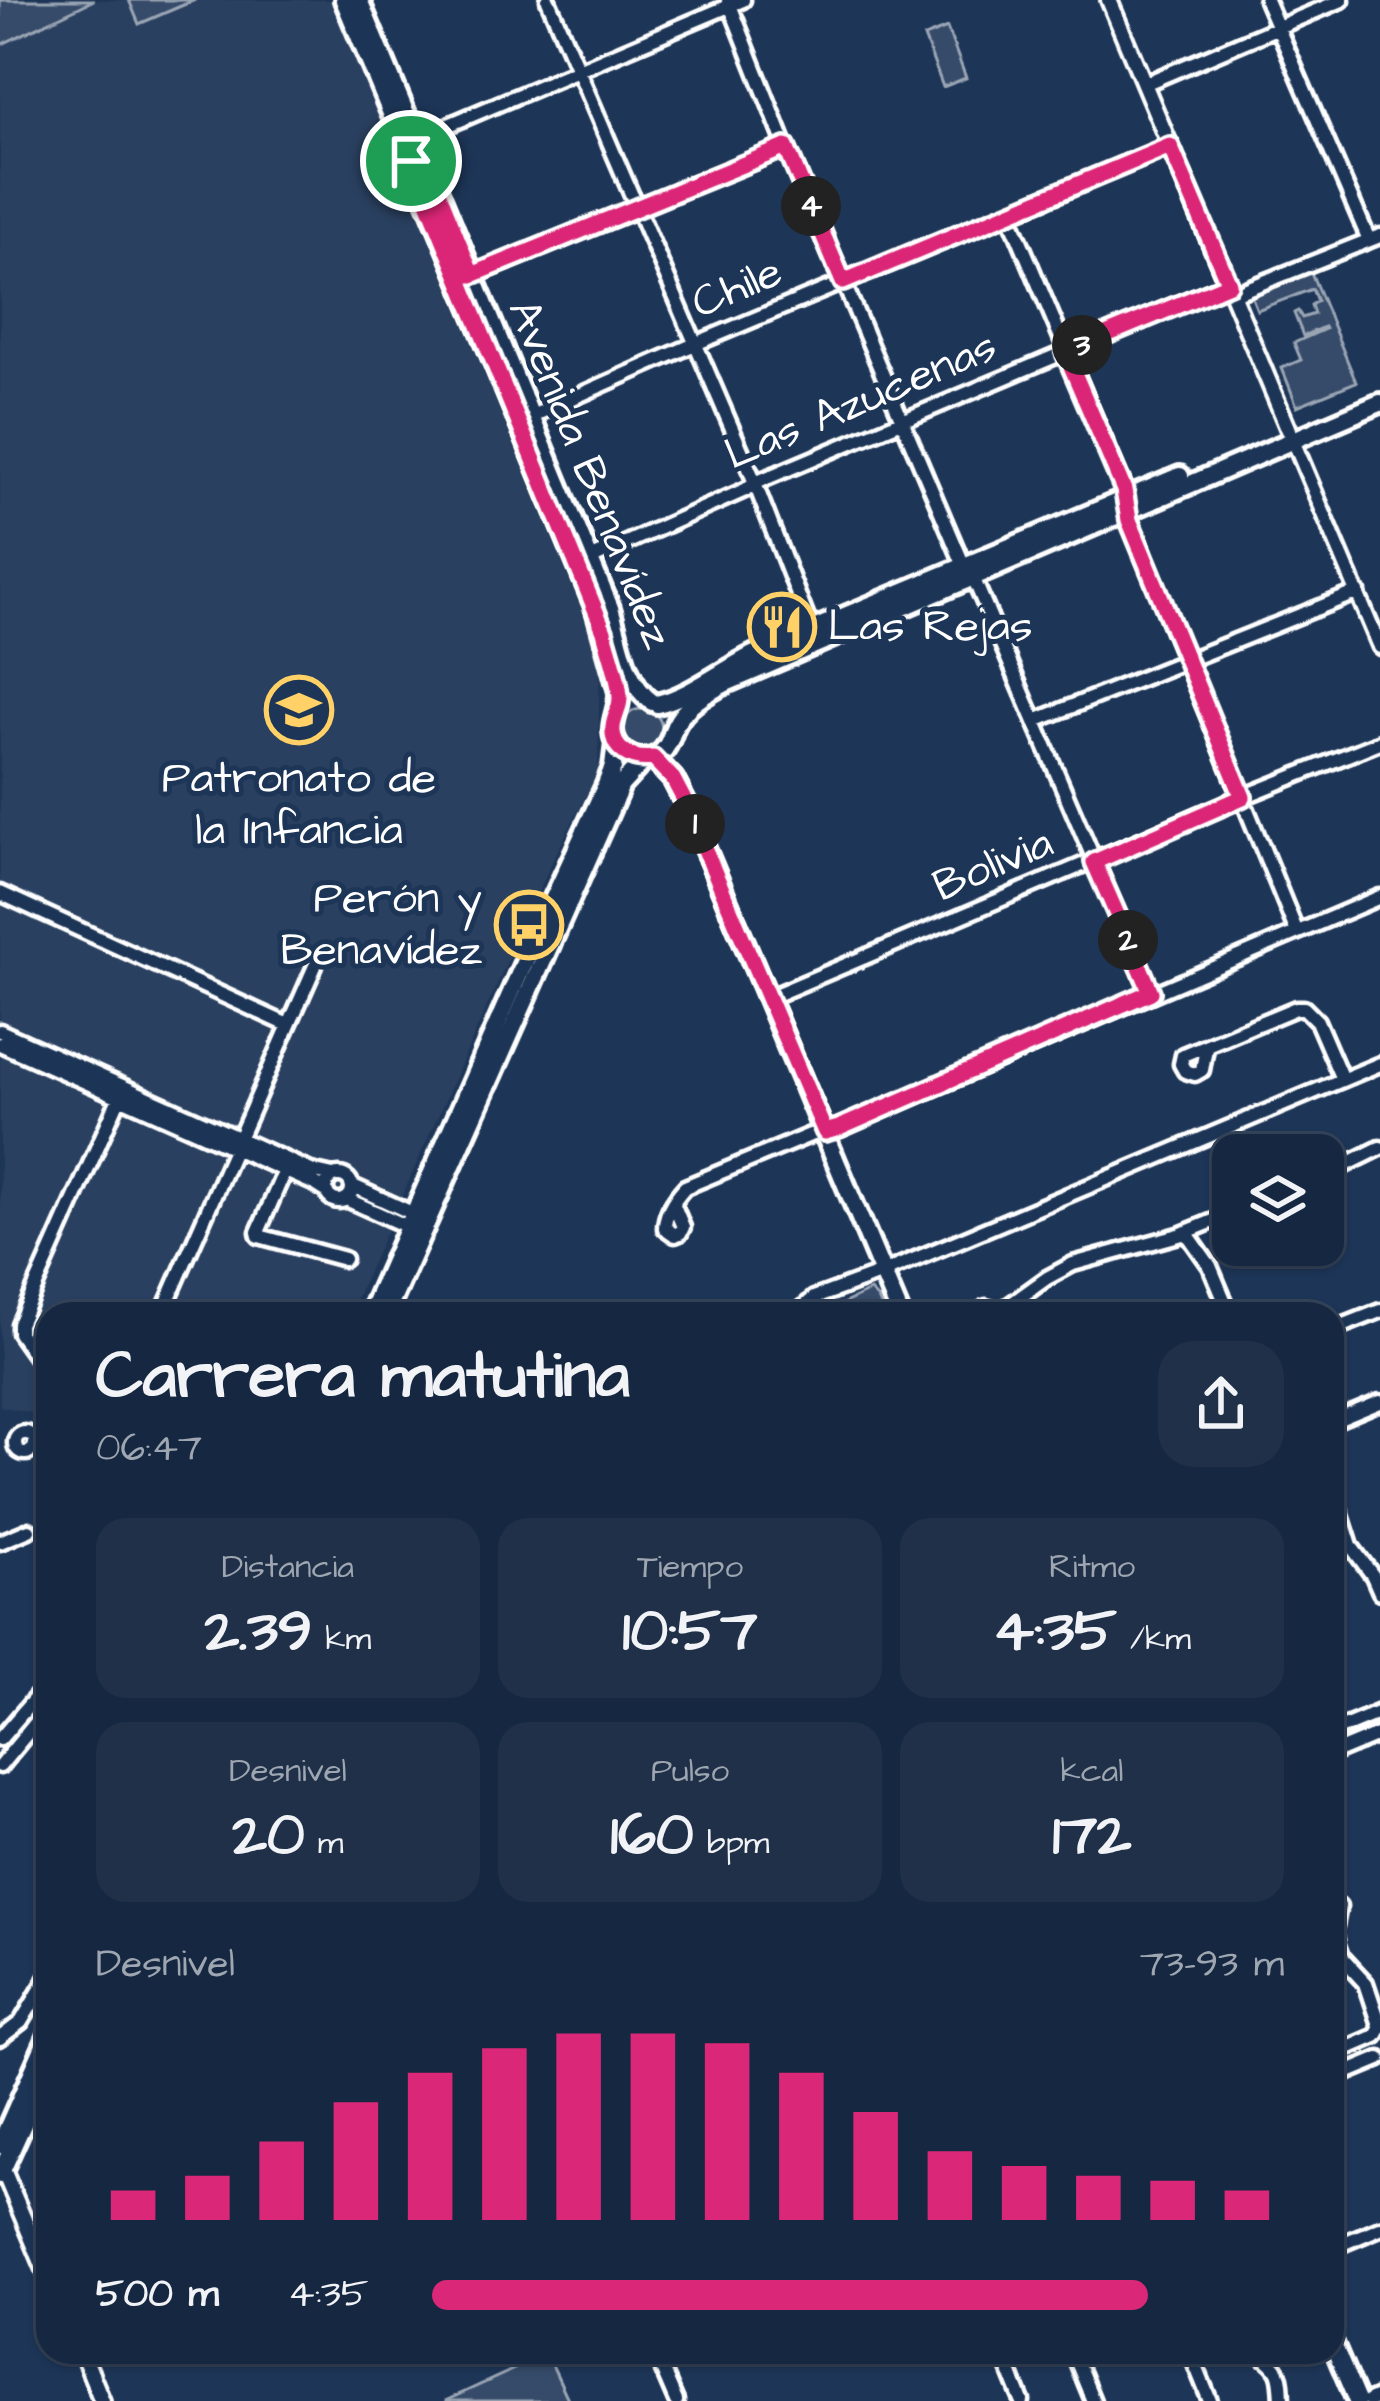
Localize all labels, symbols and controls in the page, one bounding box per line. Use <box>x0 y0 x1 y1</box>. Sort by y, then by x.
pin <box>360 110 462 212</box>
icon: arrive <box>378 128 444 194</box>
pin: 4 <box>781 176 841 236</box>
text: 4 <box>800 183 822 229</box>
street label: Chile <box>682 241 792 335</box>
street label: Avenida Benavídez <box>492 290 688 658</box>
pin: 3 <box>1052 315 1112 375</box>
street label: Las Azucenas <box>716 316 1006 486</box>
text: 3 <box>1074 322 1090 368</box>
restaurant icon: Las Rejas <box>747 592 817 662</box>
place label: Las Rejas <box>828 596 1033 658</box>
school or university icon: Patronato de la Infancia <box>264 675 334 745</box>
place label: Patronato de la Infancia <box>162 748 436 862</box>
pin: 1 <box>665 794 725 854</box>
text: 1 <box>693 801 697 847</box>
street label: Bolivia <box>924 812 1062 918</box>
place label: Perón y Benavídez <box>280 868 482 982</box>
bus stop icon: Perón y Benavídez <box>494 890 564 960</box>
pin: 2 <box>1098 910 1158 970</box>
text: 2 <box>1119 917 1137 963</box>
map controls <box>1212 1134 1344 1266</box>
button: layers <box>1212 1134 1344 1266</box>
text: Carrera matutina <box>96 1331 630 1423</box>
button: share <box>1158 1341 1284 1467</box>
text: 06:47 <box>96 1422 202 1476</box>
text: Distancia <box>222 1544 354 1590</box>
text: Tiempo <box>637 1544 743 1590</box>
text: Ritmo <box>1049 1544 1135 1590</box>
text: 2.39 <box>205 1590 312 1673</box>
text: 10:57 <box>623 1590 757 1673</box>
text: 4:35 <box>993 1590 1117 1673</box>
text: km <box>312 1616 371 1662</box>
text: /km <box>1117 1616 1191 1662</box>
text: Desnivel <box>229 1748 347 1794</box>
text: Pulso <box>651 1748 729 1794</box>
text: kcal <box>1060 1748 1124 1794</box>
text: 20 <box>232 1794 305 1877</box>
text: 160 <box>611 1794 694 1877</box>
text: 172 <box>1053 1794 1131 1877</box>
text: m <box>305 1820 344 1866</box>
text: bpm <box>694 1820 769 1866</box>
text: Desnivel <box>96 1938 235 1992</box>
text: 73–93 m <box>1140 1938 1284 1992</box>
text: 500 m <box>96 2268 219 2322</box>
text: 4:35 <box>288 2268 369 2322</box>

